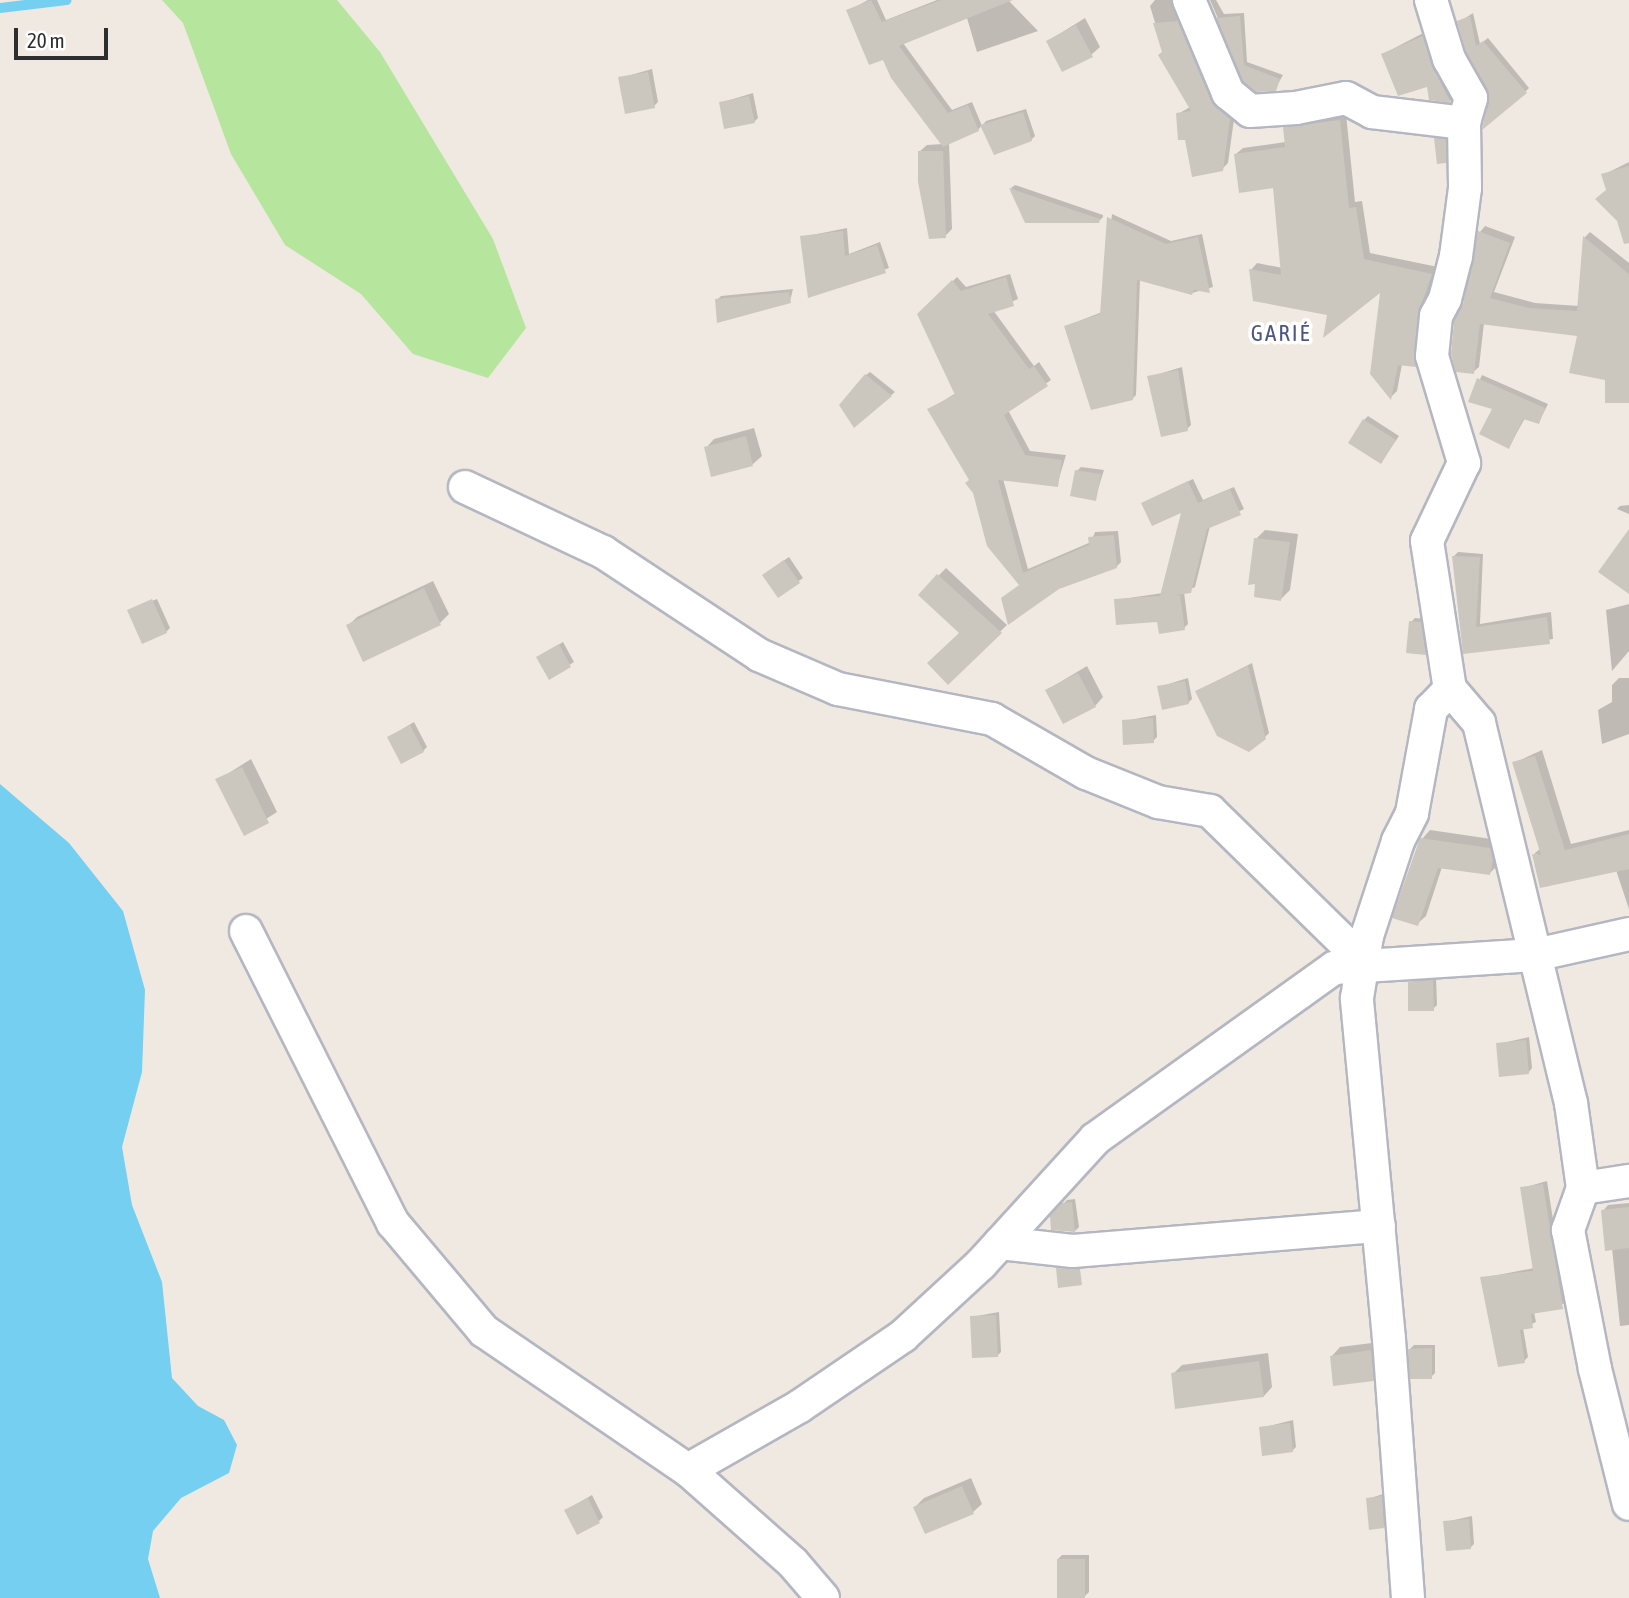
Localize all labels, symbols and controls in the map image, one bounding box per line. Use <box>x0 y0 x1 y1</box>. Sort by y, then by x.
scale bar <box>18 14 112 58</box>
text: 20 m <box>27 28 65 52</box>
district label: GARIÉ <box>1251 319 1311 347</box>

